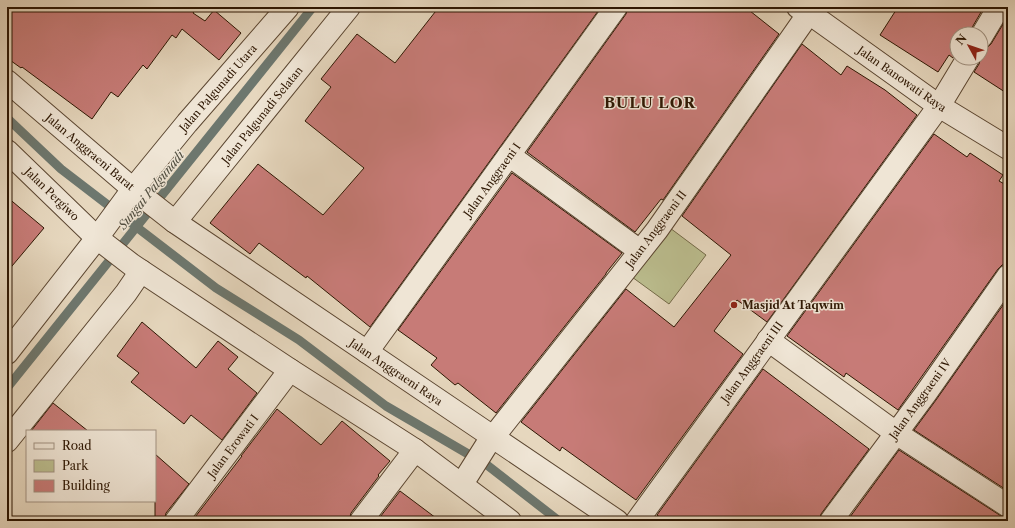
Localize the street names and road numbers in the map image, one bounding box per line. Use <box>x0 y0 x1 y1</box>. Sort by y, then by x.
street label: Jalan Palgunadi Utara <box>175 41 260 136</box>
street label: Jalan Banowati Raya <box>853 42 949 115</box>
street label: Jalan Palgunadi Selatan <box>217 63 306 168</box>
street label: Jalan Anggraeni Barat <box>41 109 138 193</box>
street label: Jalan Anggraeni I <box>459 140 524 222</box>
street label: Jalan Pergiwo <box>20 163 82 224</box>
street label: Jalan Anggraeni II <box>621 188 689 272</box>
street label: Jalan Anggraeni III <box>717 319 786 407</box>
street label: Jalan Anggraeni Raya <box>345 334 445 409</box>
street label: Jalan Anggraeni IV <box>885 355 955 444</box>
street label: Jalan Erowati I <box>203 411 261 482</box>

